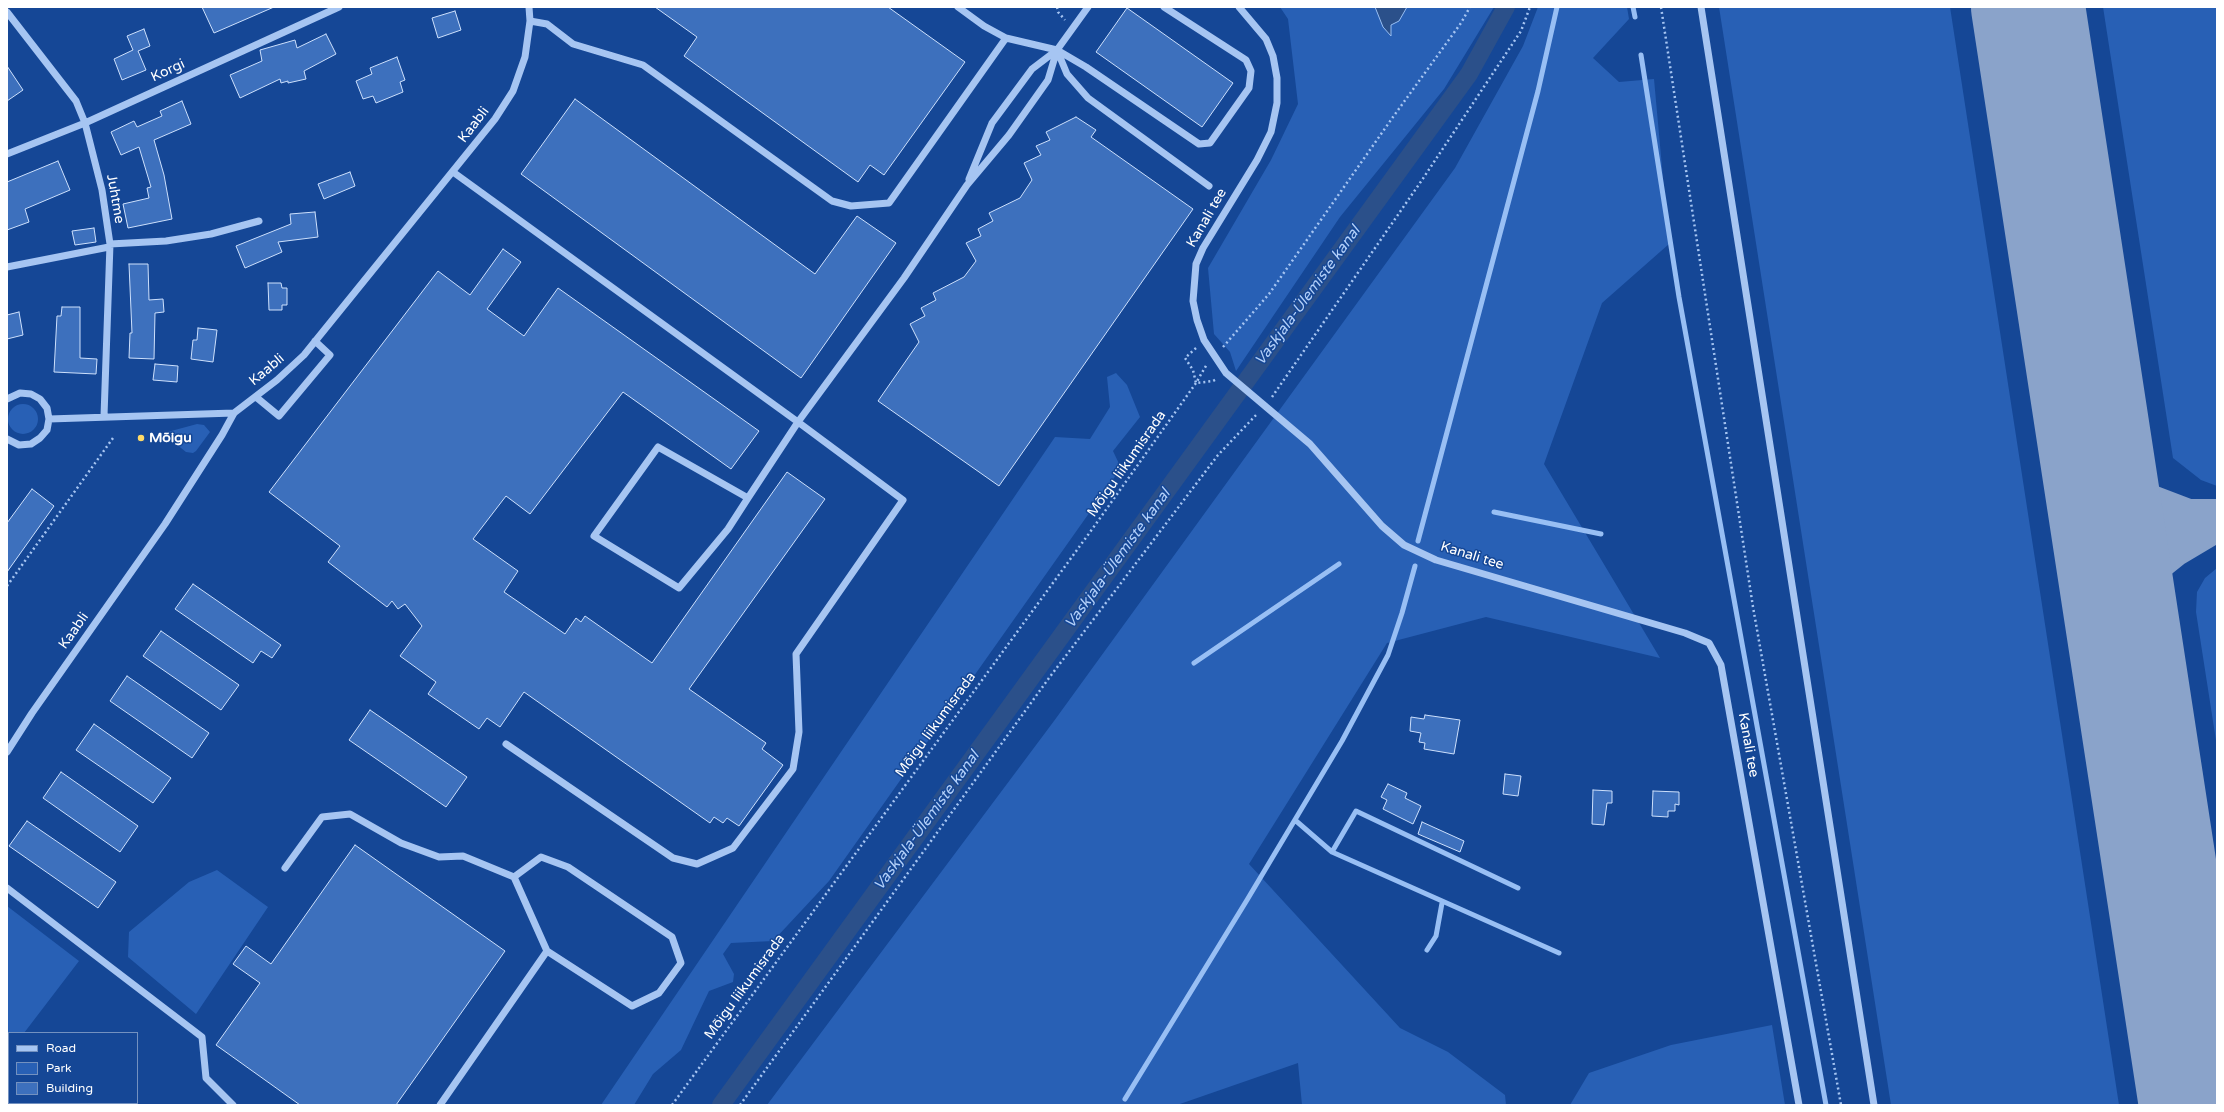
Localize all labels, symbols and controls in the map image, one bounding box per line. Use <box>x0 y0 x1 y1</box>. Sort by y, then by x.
street label: Korgi <box>148 56 188 86</box>
street label: Kaabli <box>455 104 493 146</box>
street label: Juhtme <box>102 173 128 225</box>
street label: Kanali tee <box>1183 186 1231 250</box>
water label: Vaskjala-Ülemiste kanal <box>1251 223 1365 369</box>
street label: Kaabli <box>246 350 288 390</box>
street label: Mõigu liikumisrada <box>1084 408 1170 520</box>
place label: Mõigu <box>149 430 192 446</box>
marker: Mõigu <box>136 433 146 443</box>
water label: Vaskjala-Ülemiste kanal <box>1061 486 1175 632</box>
street label: Kanali tee <box>1438 538 1506 574</box>
street label: Kaabli <box>55 609 93 653</box>
street label: Mõigu liikumisrada <box>892 669 980 781</box>
street label: Kanali tee <box>1734 711 1762 779</box>
water label: Vaskjala-Ülemiste kanal <box>870 748 984 894</box>
street label: Mõigu liikumisrada <box>701 931 789 1043</box>
legend <box>8 1032 138 1104</box>
text: Road <box>46 1041 76 1055</box>
text: Park <box>46 1061 72 1075</box>
text: Building <box>46 1081 93 1095</box>

